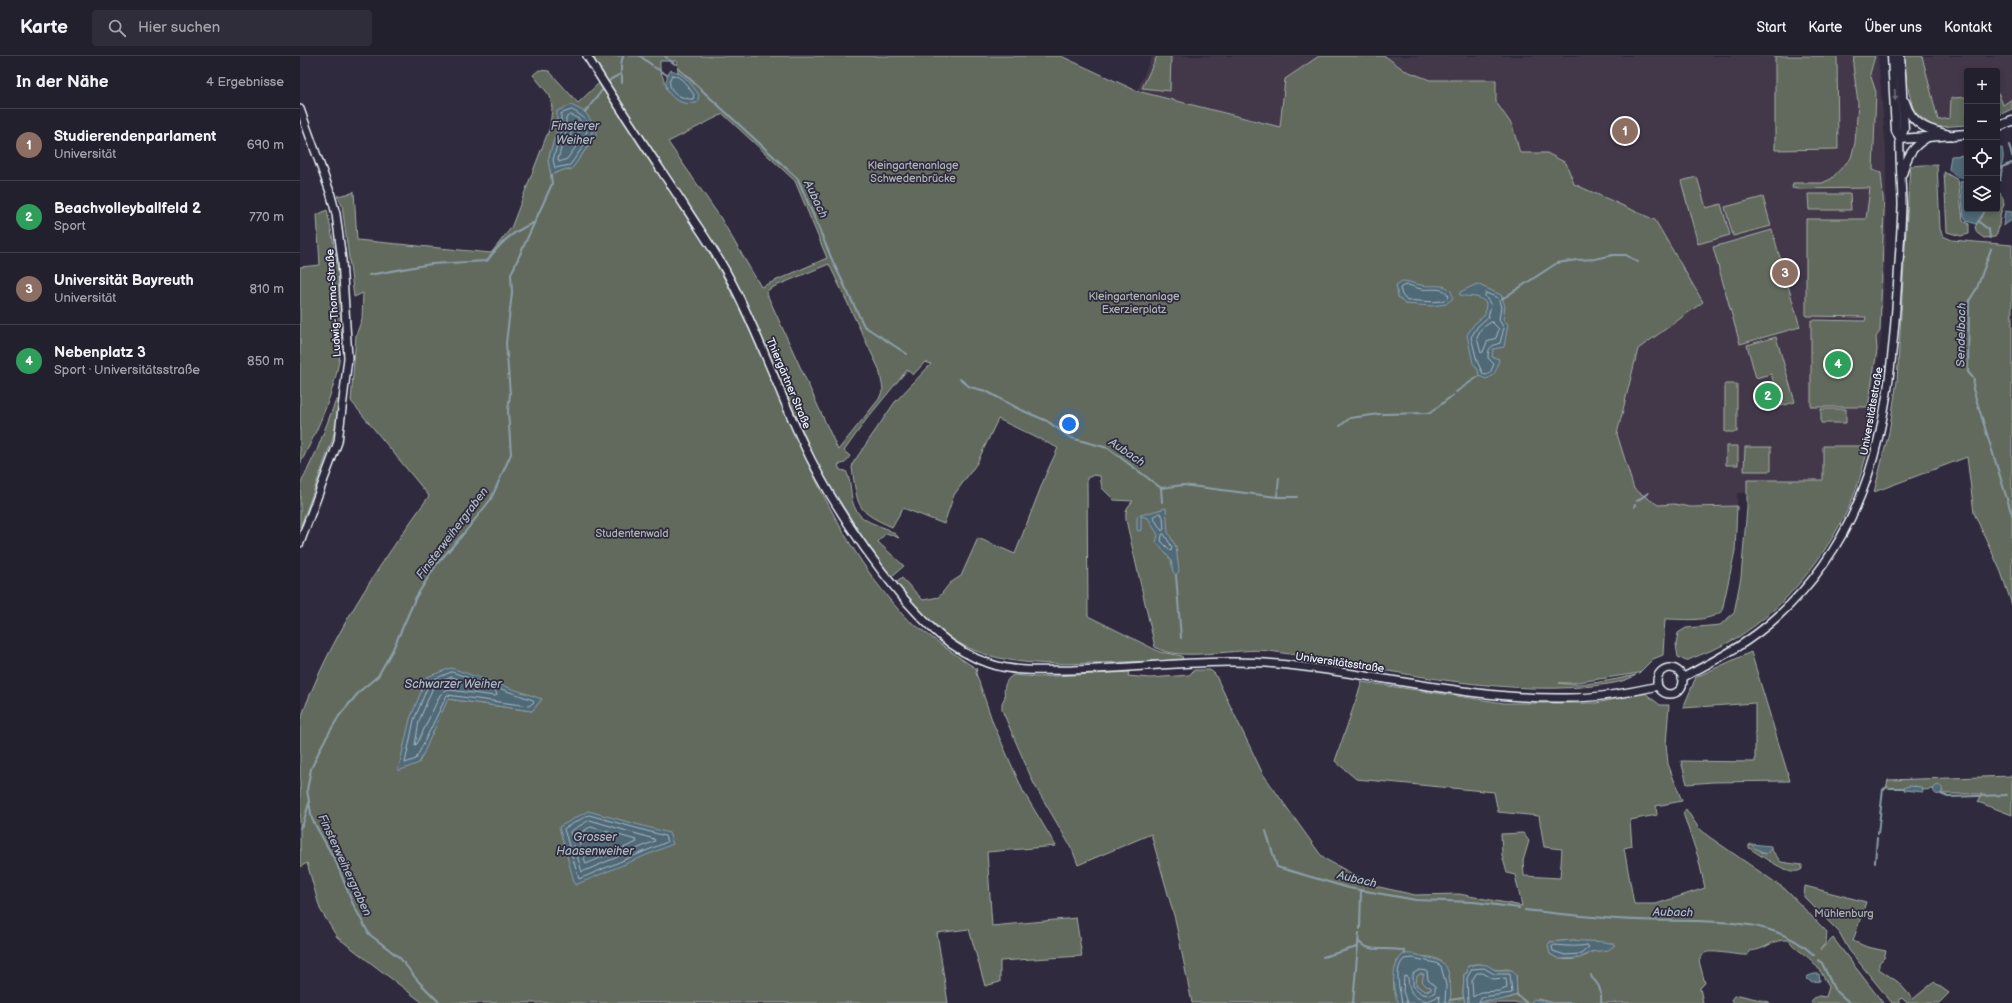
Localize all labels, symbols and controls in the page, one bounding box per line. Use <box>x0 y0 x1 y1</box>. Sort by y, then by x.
search box <box>92 10 372 46</box>
text: Karte <box>20 16 68 39</box>
icon: search <box>106 17 128 39</box>
text: Hier suchen <box>138 18 220 37</box>
text: Start <box>1756 19 1786 36</box>
text: Karte <box>1808 19 1842 36</box>
text: Über uns <box>1864 19 1922 36</box>
text: Kontakt <box>1944 19 1992 36</box>
map controls <box>1964 68 2000 212</box>
button: + <box>1964 68 2000 104</box>
text: In der Nähe <box>16 72 109 92</box>
text: 4 Ergebnisse <box>206 74 284 90</box>
one-way arrow <box>1891 89 1898 101</box>
button: − <box>1964 104 2000 140</box>
pin: 1 <box>1612 116 1638 146</box>
water label: Finsterer Weiher <box>551 119 601 148</box>
text: Studierendenparlament <box>54 127 216 146</box>
text: 1 <box>26 137 32 153</box>
text: 690 m <box>247 137 284 153</box>
button: locate <box>1964 140 2000 176</box>
text: Universität <box>54 146 116 162</box>
park label: Kleingartenanlage Schwedenbrücke <box>867 159 959 185</box>
button: layers <box>1964 176 2000 212</box>
water label: Aubach <box>800 177 831 221</box>
text: Beachvolleyballfeld 2 <box>54 199 201 218</box>
text: 2 <box>25 209 33 225</box>
text: 770 m <box>249 209 284 225</box>
text: Sport <box>54 218 86 234</box>
street label: Ludwig-Thoma-Straße <box>323 248 344 358</box>
pin: 3 <box>1772 258 1798 288</box>
text: Universität Bayreuth <box>54 271 194 290</box>
text: 3 <box>25 281 33 297</box>
text: 810 m <box>249 281 284 297</box>
text: Universität <box>54 290 116 306</box>
park label: Kleingartenanlage Exerzierplatz <box>1088 290 1180 316</box>
water label: Sendelbach <box>1953 302 1970 367</box>
street label: Thiergärtner Straße <box>764 336 814 431</box>
text: Nebenplatz 3 <box>54 343 146 362</box>
pin: 4 <box>1825 349 1851 379</box>
text: 4 <box>25 353 33 369</box>
text: 850 m <box>247 353 284 369</box>
text: Sport · Universitätsstraße <box>54 362 200 378</box>
street label: Universitätsstraße <box>1857 365 1886 456</box>
pin: 2 <box>1755 381 1781 411</box>
your location <box>1059 414 1079 434</box>
water label: Aubach <box>1105 434 1148 470</box>
water label: Finsterweihergraben <box>413 484 492 582</box>
park label: Studentenwald <box>595 527 669 540</box>
street label: Universitätsstraße <box>1295 650 1386 675</box>
water label: Schwarzer Weiher <box>404 677 503 692</box>
water label: Finsterweihergraben <box>314 812 375 919</box>
water label: Grosser Haasenweiher <box>556 830 635 859</box>
water label: Aubach <box>1335 867 1379 891</box>
water label: Aubach <box>1652 905 1694 920</box>
park label: Mühlenburg <box>1814 907 1874 920</box>

